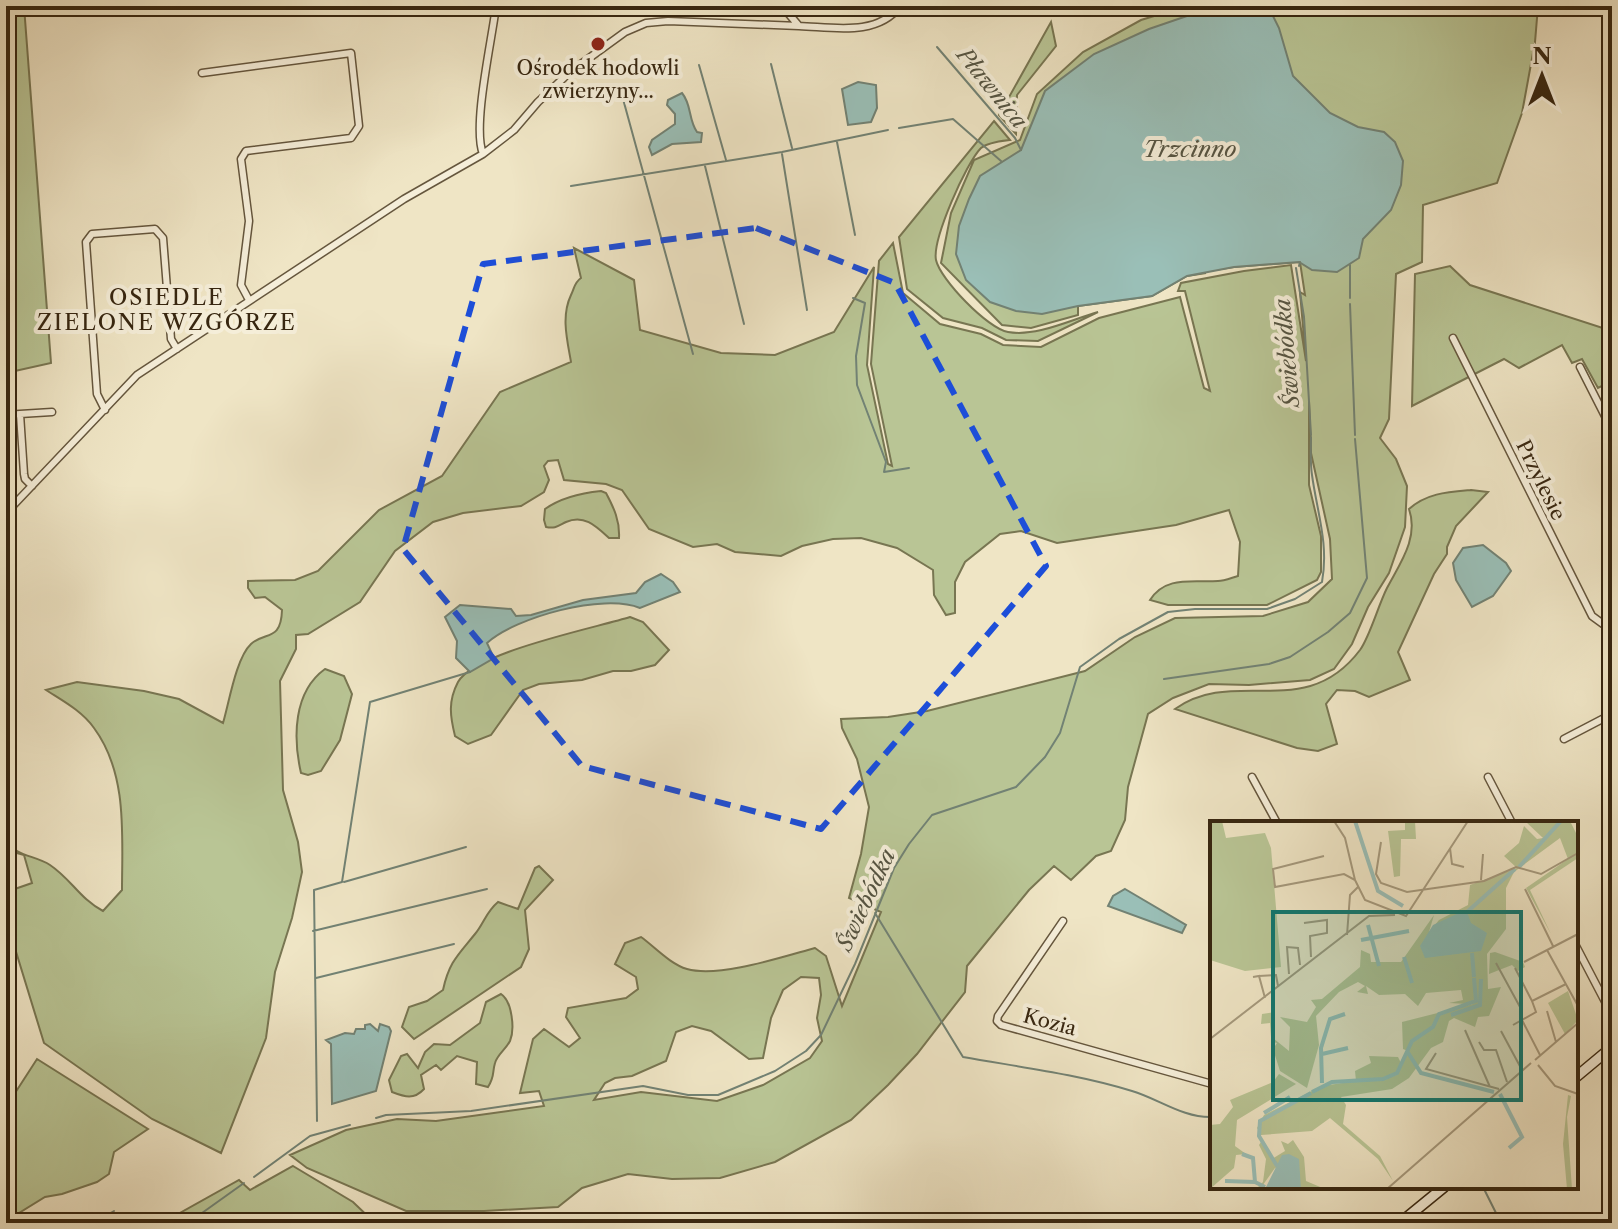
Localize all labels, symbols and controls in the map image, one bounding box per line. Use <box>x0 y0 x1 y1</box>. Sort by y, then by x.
marker: Ośrodek hodowli zwierzyny... <box>589 35 607 53</box>
north arrow <box>1502 36 1582 116</box>
water label: Pławnica <box>950 40 1033 134</box>
text: N <box>1532 43 1552 70</box>
place label: Ośrodek hodowli zwierzyny... <box>517 56 679 103</box>
water label: Trzcinno <box>1144 136 1236 163</box>
district label: OSIEDLE ZIELONE WZGÓRZE <box>37 284 297 336</box>
water label: Świebódka <box>1268 297 1305 411</box>
street label: Przylesie <box>1511 436 1571 524</box>
inset map <box>1210 821 1578 1189</box>
water label: Świebódka <box>829 844 901 957</box>
street label: Kozia <box>1021 1003 1080 1041</box>

